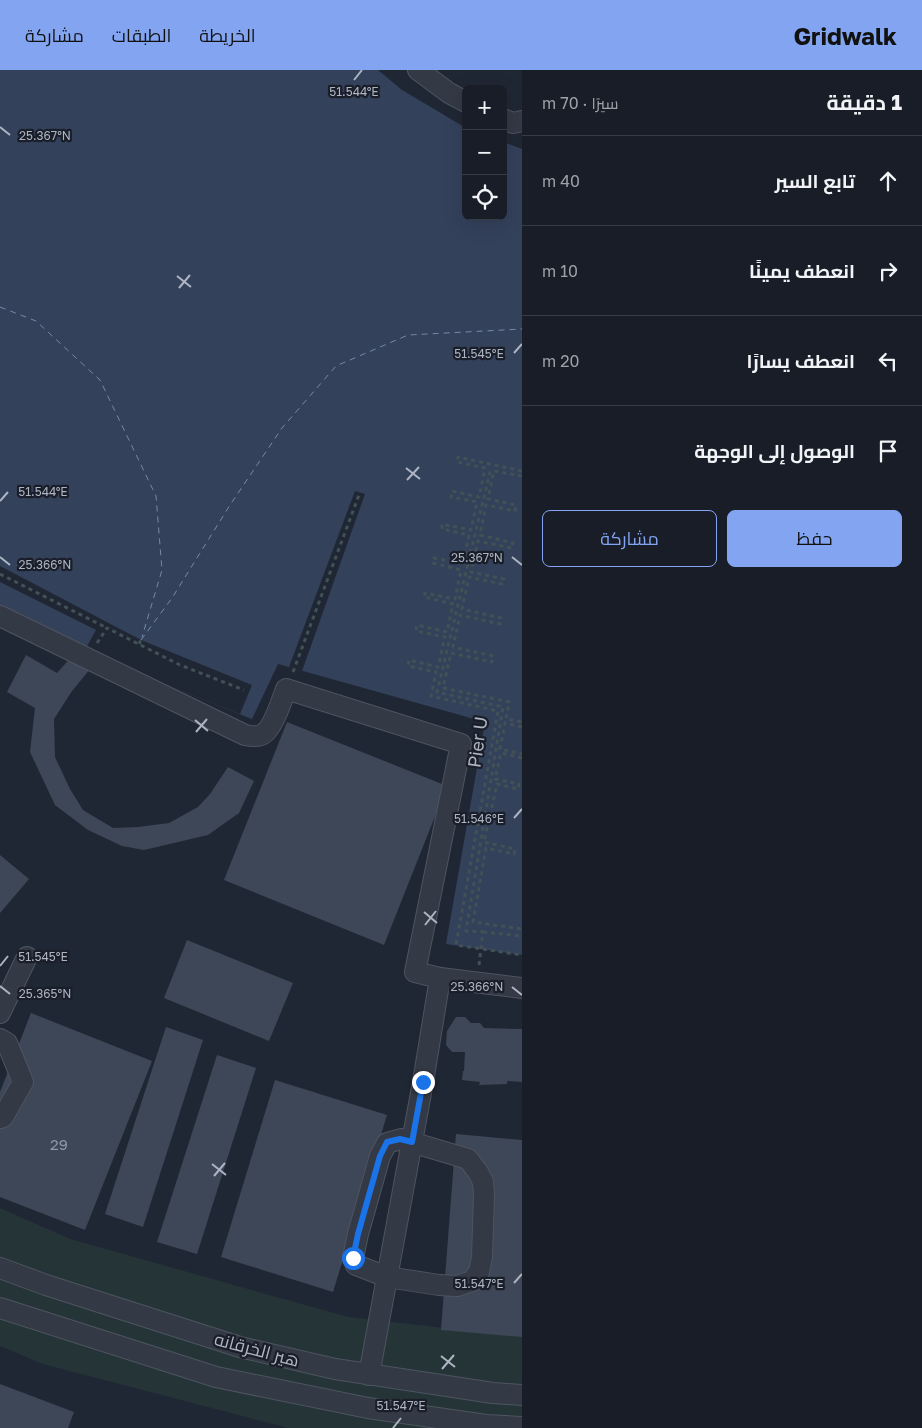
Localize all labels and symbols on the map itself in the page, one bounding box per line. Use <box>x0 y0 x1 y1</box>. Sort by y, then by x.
text: 51.544°E <box>329 84 379 99</box>
text: 25.367°N <box>19 128 71 143</box>
text: 51.545°E <box>454 346 504 361</box>
text: 51.544°E <box>18 484 68 499</box>
text: 25.367°N <box>451 550 503 565</box>
text: 25.366°N <box>19 557 71 572</box>
street label: Pier U <box>463 715 491 769</box>
text: 51.546°E <box>454 811 504 826</box>
text: 51.545°E <box>18 949 68 964</box>
text: 25.366°N <box>451 979 503 994</box>
text: 25.365°N <box>19 986 71 1001</box>
route end <box>412 1071 435 1094</box>
house number: 29 <box>50 1135 68 1153</box>
route start <box>342 1247 365 1270</box>
text: 51.547°E <box>454 1276 504 1291</box>
street label: هير الخرقانه <box>212 1327 302 1372</box>
text: 51.547°E <box>376 1398 426 1413</box>

